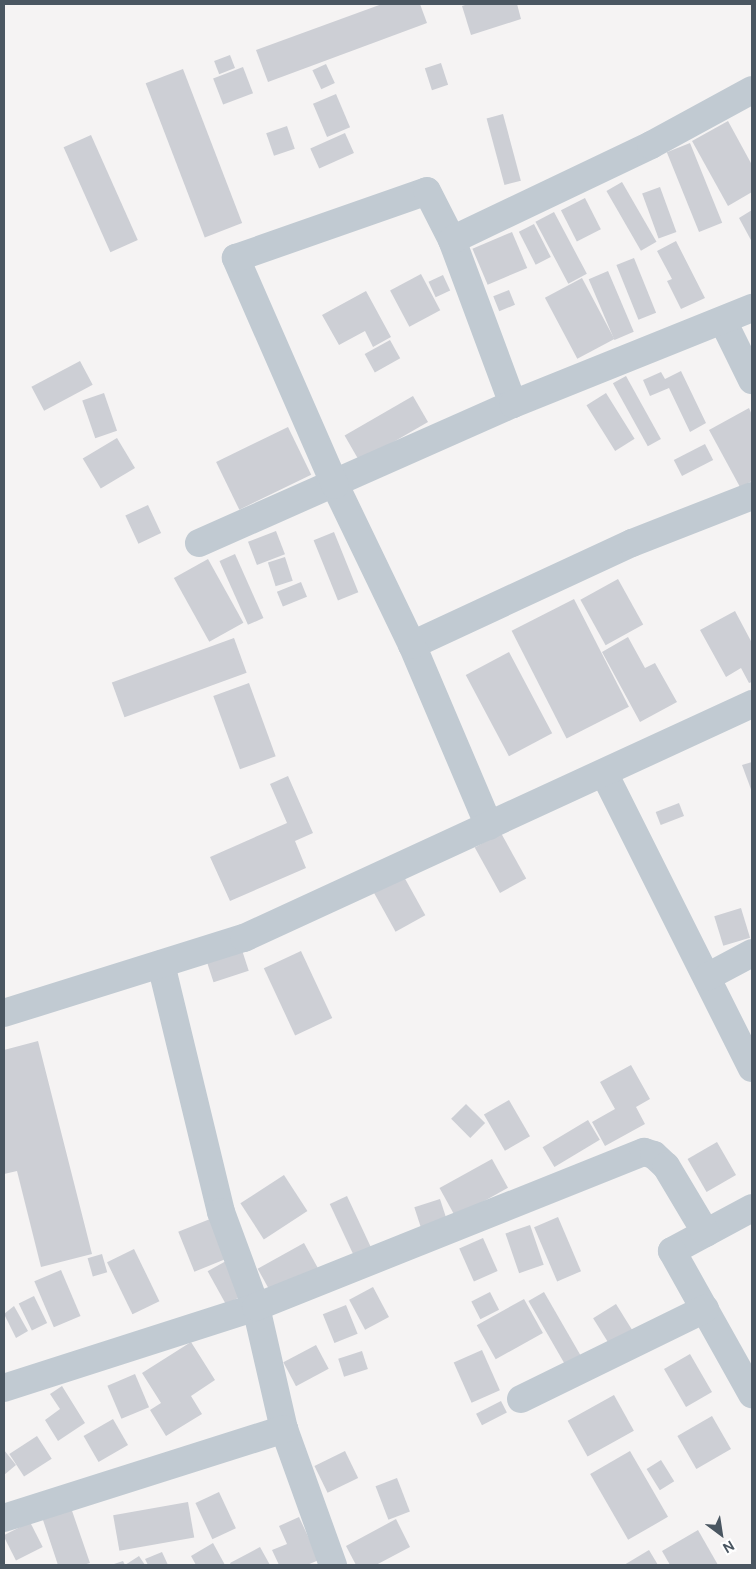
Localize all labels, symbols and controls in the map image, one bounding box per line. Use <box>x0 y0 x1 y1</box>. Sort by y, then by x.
north arrow <box>696 1509 746 1559</box>
text: N <box>720 1537 738 1557</box>

